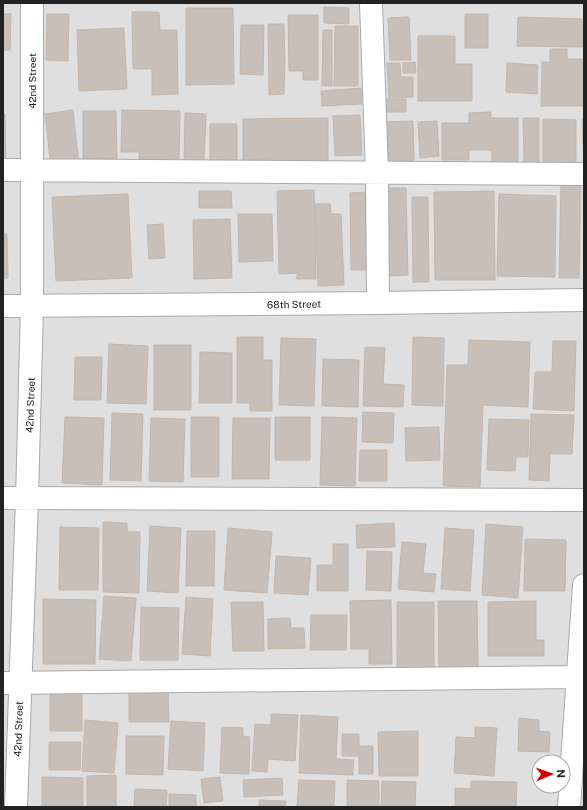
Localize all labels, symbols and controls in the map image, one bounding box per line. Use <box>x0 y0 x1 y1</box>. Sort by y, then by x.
street label: 42nd Street <box>26 53 38 109</box>
street label: 68th Street <box>267 298 321 310</box>
street label: 42nd Street <box>23 377 37 433</box>
street label: 42nd Street <box>11 701 25 757</box>
north arrow <box>531 754 571 794</box>
text: N <box>555 769 567 778</box>

